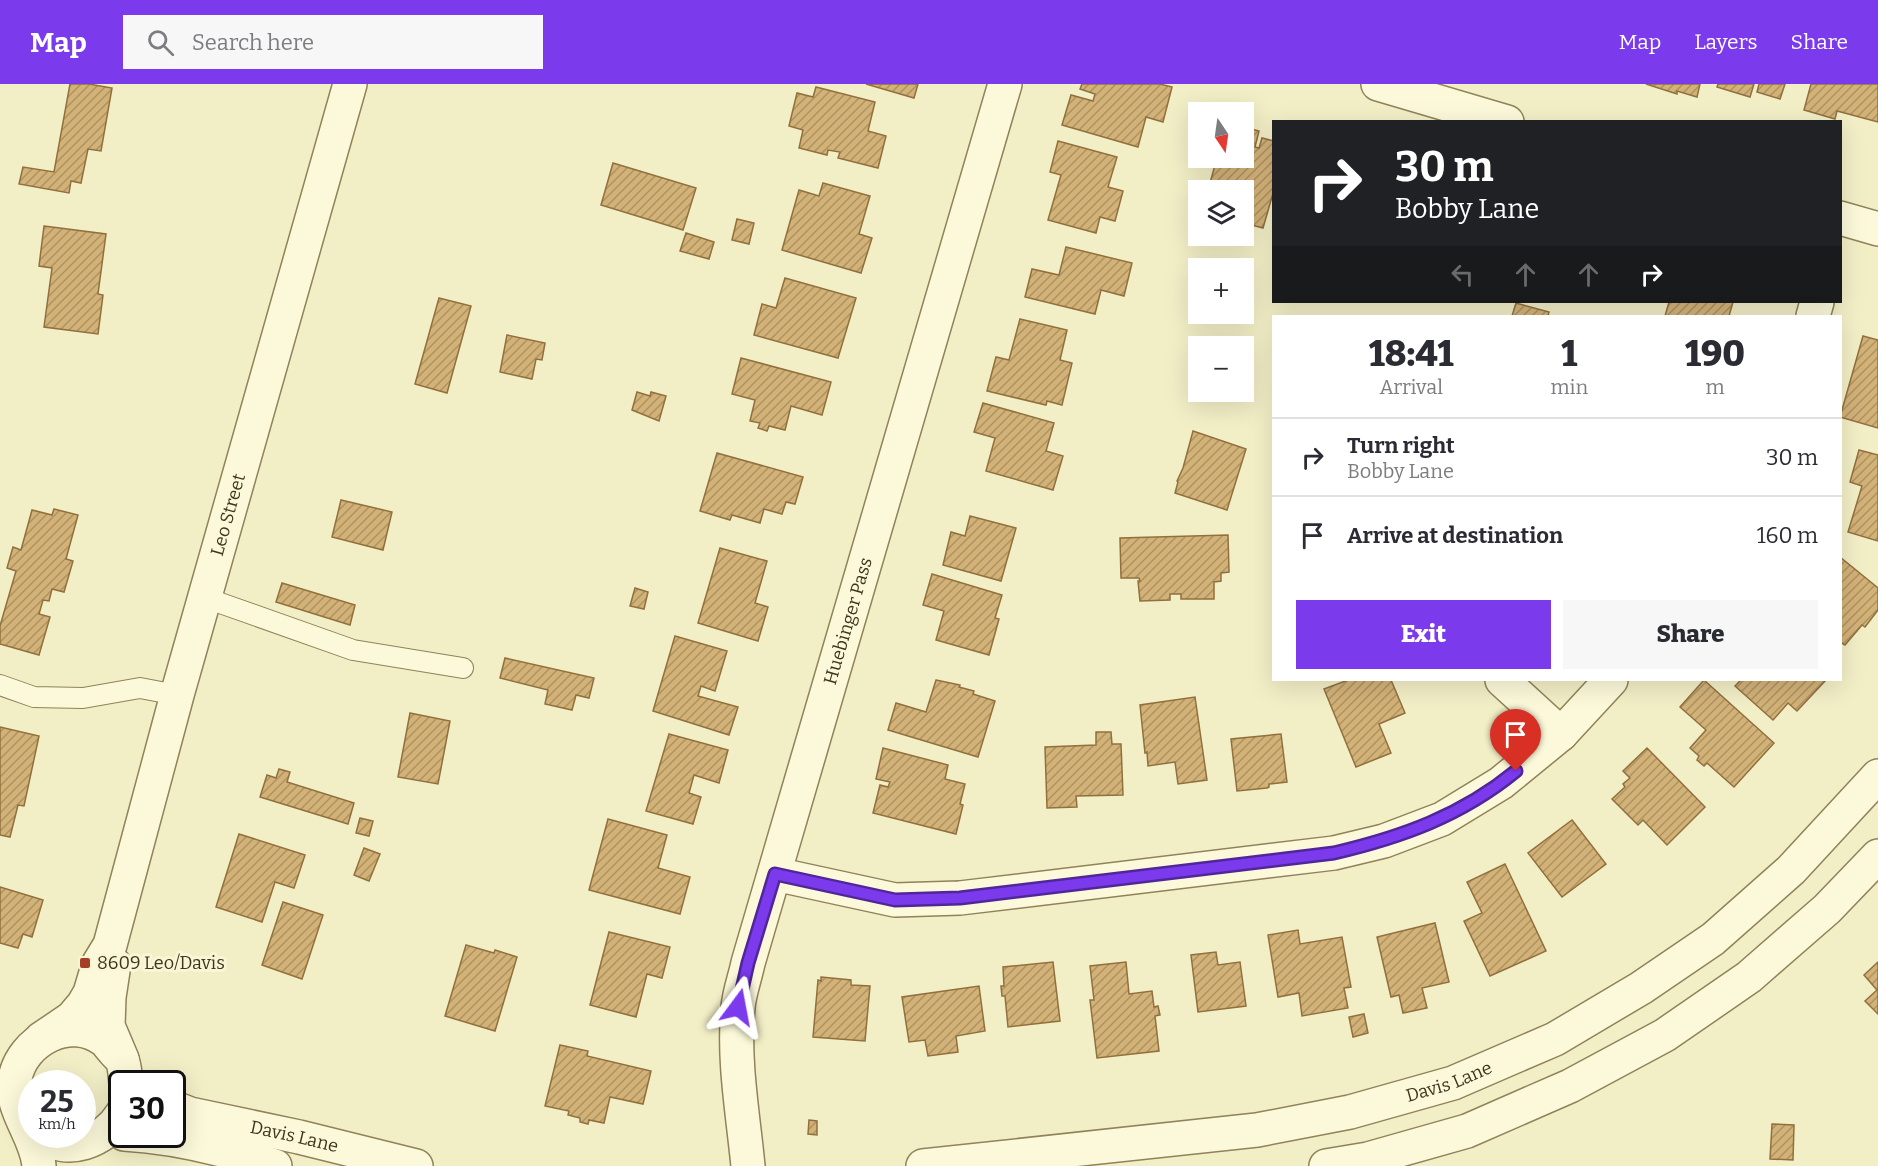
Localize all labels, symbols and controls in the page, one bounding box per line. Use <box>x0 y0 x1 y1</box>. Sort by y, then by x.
search box <box>123 15 543 69</box>
text: Map <box>30 26 87 59</box>
icon: search <box>144 26 177 59</box>
text: Search here <box>192 29 314 56</box>
text: Map <box>1619 29 1661 55</box>
text: Layers <box>1694 29 1758 55</box>
text: Share <box>1791 29 1848 55</box>
north arrow <box>1188 102 1254 168</box>
map controls <box>1188 102 1254 402</box>
text: 30 m <box>1395 142 1494 192</box>
icon: right <box>1296 144 1374 222</box>
button: layers <box>1188 180 1254 246</box>
text: Bobby Lane <box>1395 193 1539 225</box>
button: + <box>1188 258 1254 324</box>
icon: left <box>1446 258 1479 291</box>
icon: ahead <box>1509 258 1542 291</box>
icon: ahead <box>1572 258 1605 291</box>
icon: right <box>1635 258 1668 291</box>
text: 18:41 <box>1369 332 1454 376</box>
text: 1 <box>1561 332 1577 376</box>
text: 190 <box>1685 332 1745 376</box>
button: − <box>1188 336 1254 402</box>
text: Arrival <box>1380 375 1443 399</box>
text: min <box>1550 375 1588 399</box>
text: m <box>1706 375 1725 399</box>
text: Turn right <box>1347 432 1455 459</box>
icon: right <box>1296 441 1329 474</box>
text: 30 m <box>1766 444 1818 471</box>
text: Bobby Lane <box>1347 459 1454 483</box>
street label: Leo Street <box>206 471 250 558</box>
icon: arrive <box>1296 519 1329 552</box>
text: Arrive at destination <box>1347 522 1563 549</box>
text: 160 m <box>1757 522 1818 549</box>
street label: Huebinger Pass <box>819 555 877 687</box>
button: Exit <box>1296 600 1551 669</box>
button: Share <box>1563 600 1818 669</box>
pin <box>1490 709 1541 771</box>
icon: arrive <box>1499 718 1532 751</box>
place label: 8609 Leo/Davis <box>97 952 225 974</box>
marker: 8609 Leo/Davis <box>78 956 92 970</box>
position arrow <box>706 975 770 1039</box>
street label: Davis Lane <box>1403 1057 1495 1107</box>
speed limit sign: 30 <box>108 1070 186 1148</box>
text: 25 <box>40 1084 74 1120</box>
text: km/h <box>38 1115 76 1133</box>
street label: Davis Lane <box>248 1116 341 1157</box>

